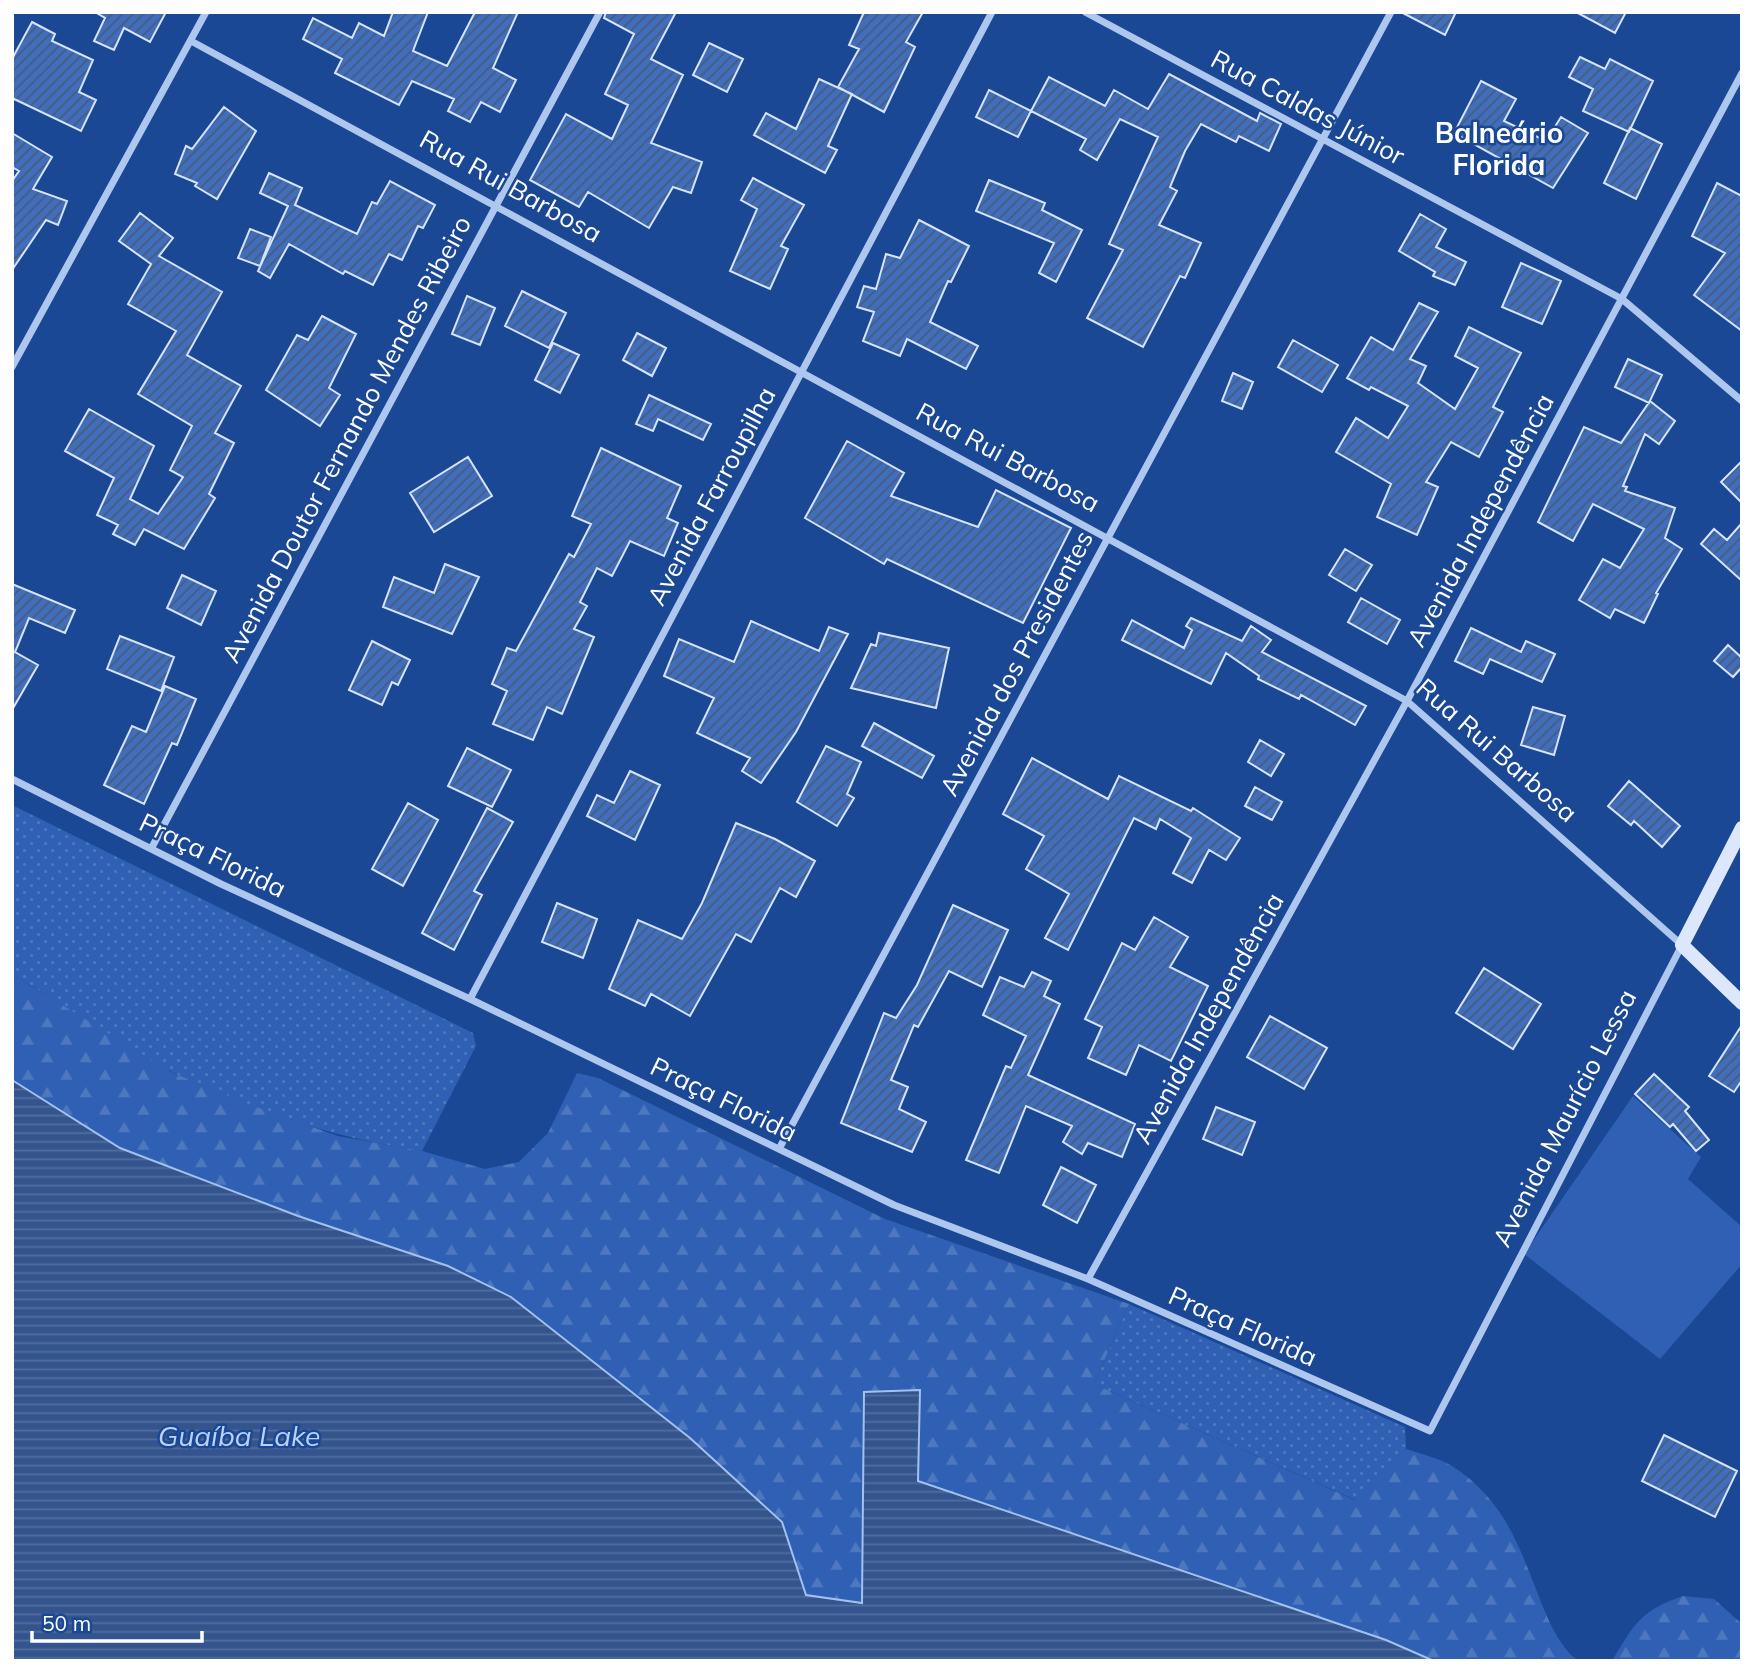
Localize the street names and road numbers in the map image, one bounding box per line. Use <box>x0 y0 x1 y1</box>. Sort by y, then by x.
street label: Rua Caldas Júnior <box>1205 42 1411 172</box>
street label: Rua Rui Barbosa <box>414 122 608 250</box>
street label: Avenida Doutor Fernando Mendes Ribeiro <box>214 210 478 668</box>
street label: Avenida Farroupilha <box>639 381 783 611</box>
street label: Avenida Independência <box>1399 388 1561 652</box>
street label: Rua Rui Barbosa <box>911 395 1105 519</box>
street label: Avenida dos Presidentes <box>932 525 1100 801</box>
street label: Rua Rui Barbosa <box>1410 671 1584 829</box>
street label: Praça Florida <box>134 805 292 905</box>
street label: Avenida Independência <box>1125 887 1291 1149</box>
street label: Avenida Maurício Lessa <box>1485 984 1643 1252</box>
street label: Praça Florida <box>645 1049 803 1149</box>
street label: Praça Florida <box>1164 1279 1322 1373</box>

